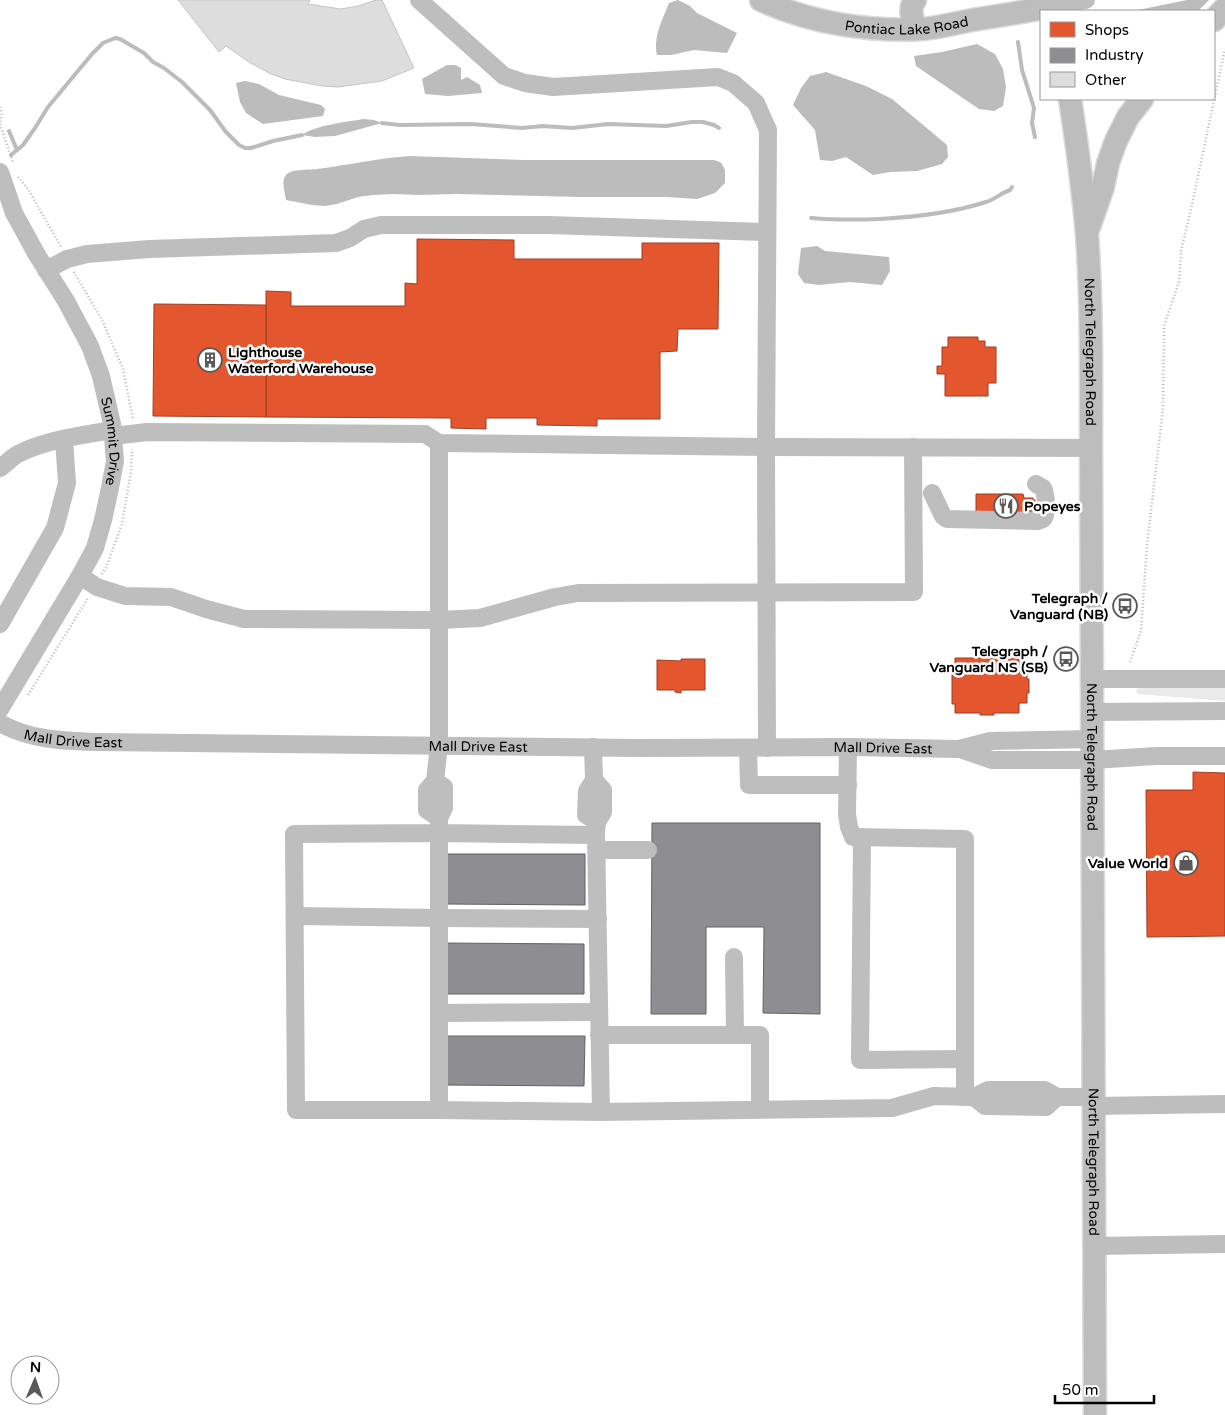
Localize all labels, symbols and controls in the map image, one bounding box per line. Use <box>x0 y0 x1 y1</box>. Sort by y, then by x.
legend <box>1040 10 1215 100</box>
street label: Pontiac Lake Road <box>844 13 970 39</box>
text: Shops <box>1085 21 1129 39</box>
text: Industry <box>1085 46 1144 64</box>
text: Other <box>1085 71 1127 89</box>
street label: North Telegraph Road <box>1080 278 1099 426</box>
place label: Lighthouse Waterford Warehouse <box>228 344 374 377</box>
building icon: Lighthouse Waterford Warehouse <box>197 347 223 373</box>
street label: Summit Drive <box>97 395 123 487</box>
restaurant icon: Popeyes <box>993 493 1019 519</box>
place label: Popeyes <box>1024 498 1081 515</box>
place label: Telegraph / Vanguard (NB) <box>1010 590 1108 623</box>
bus stop icon: Telegraph / Vanguard (NB) <box>1112 593 1138 619</box>
place label: Telegraph / Vanguard NS (SB) <box>929 643 1048 676</box>
bus stop icon: Telegraph / Vanguard NS (SB) <box>1053 646 1079 672</box>
street label: North Telegraph Road <box>1083 683 1101 831</box>
street label: Mall Drive East <box>22 726 123 751</box>
street label: Mall Drive East <box>428 738 528 756</box>
street label: Mall Drive East <box>834 739 933 758</box>
shop icon: Value World <box>1173 850 1199 876</box>
place label: Value World <box>1088 855 1168 872</box>
street label: North Telegraph Road <box>1085 1088 1102 1236</box>
north arrow <box>10 1355 60 1405</box>
text: N <box>30 1359 41 1376</box>
scale bar <box>1055 1372 1154 1404</box>
text: 50 m <box>1062 1381 1099 1399</box>

